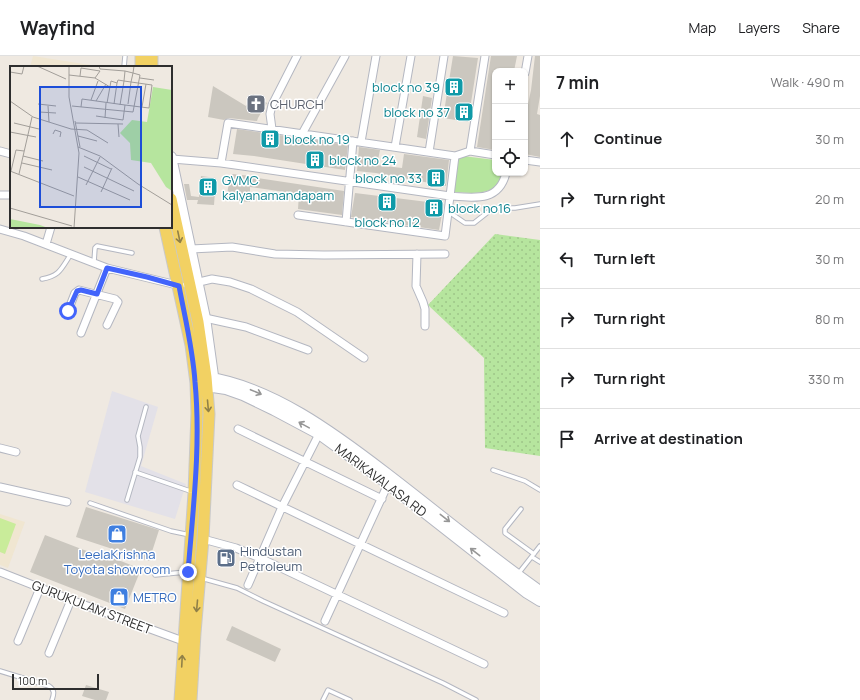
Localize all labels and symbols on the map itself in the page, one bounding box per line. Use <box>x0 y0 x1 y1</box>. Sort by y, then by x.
inset map <box>10 66 172 228</box>
building icon: block no 39 <box>443 76 465 98</box>
place label: block no 39 <box>372 78 440 96</box>
church icon: CHURCH <box>245 93 267 115</box>
place label: CHURCH <box>270 95 324 113</box>
building icon: block no 37 <box>453 101 475 123</box>
place label: block no 37 <box>384 103 450 121</box>
building icon: block no 19 <box>259 128 281 150</box>
place label: block no 19 <box>284 130 350 148</box>
building icon: block no 24 <box>304 149 326 171</box>
place label: block no 24 <box>329 151 397 169</box>
building icon: block no 33 <box>425 167 447 189</box>
place label: block no 33 <box>355 169 422 187</box>
place label: GVMC kalyanamandapam <box>222 171 334 204</box>
building icon: GVMC kalyanamandapam <box>197 176 219 198</box>
building icon: block no 12 <box>376 191 398 213</box>
building icon: block no16 <box>423 197 445 219</box>
place label: block no16 <box>448 199 511 217</box>
place label: block no 12 <box>354 213 420 231</box>
one-way arrow <box>175 230 183 243</box>
route start <box>59 302 77 320</box>
one-way arrow <box>250 388 262 396</box>
one-way arrow <box>204 399 212 412</box>
one-way arrow <box>298 421 310 429</box>
street label: MARIKAVALASA RD <box>331 439 431 521</box>
one-way arrow <box>440 514 451 522</box>
shop icon: LeelaKrishna Toyota showroom <box>106 523 128 545</box>
place label: Hindustan Petroleum <box>240 542 302 575</box>
place label: LeelaKrishna Toyota showroom <box>64 545 170 578</box>
fuel station icon: Hindustan Petroleum <box>215 547 237 569</box>
one-way arrow <box>470 548 481 557</box>
route end <box>179 563 197 581</box>
street label: GURUKULAM STREET <box>29 576 155 638</box>
shop icon: METRO <box>108 586 130 608</box>
place label: METRO <box>133 588 177 606</box>
one-way arrow <box>194 599 201 612</box>
one-way arrow <box>179 655 186 668</box>
scale bar <box>12 672 99 691</box>

